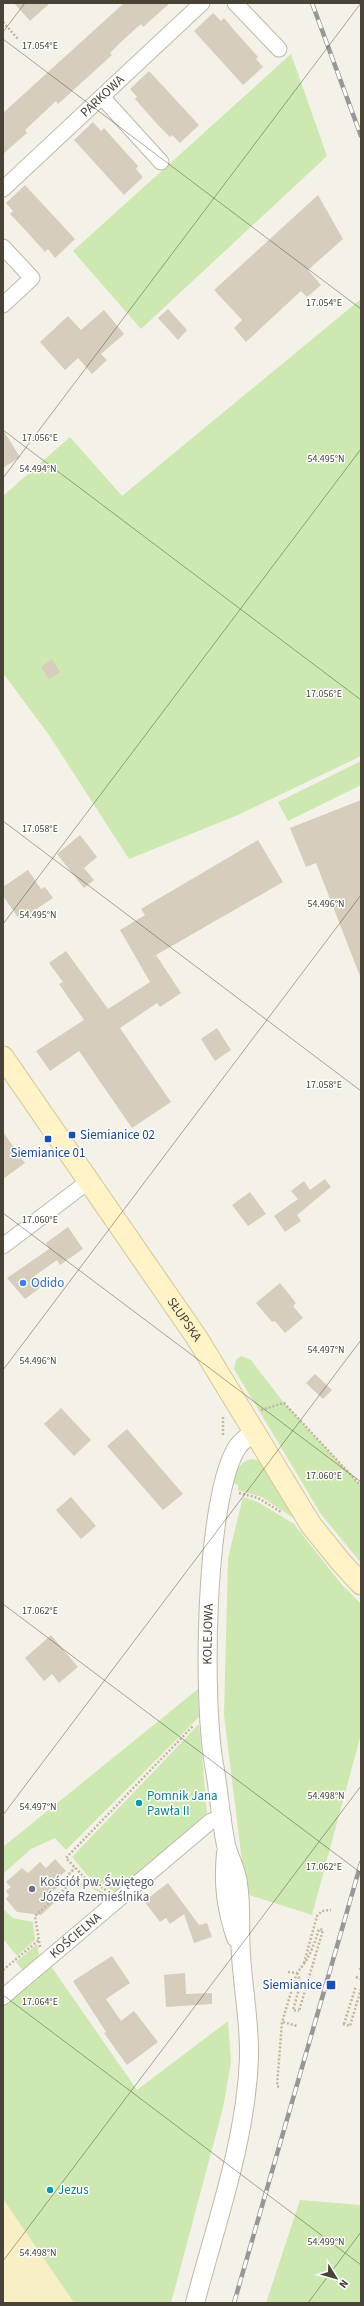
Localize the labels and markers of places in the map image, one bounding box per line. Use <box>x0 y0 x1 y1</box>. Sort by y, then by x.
place label: Siemianice 02 <box>80 1126 155 1144</box>
marker: Siemianice 02 <box>67 1130 77 1140</box>
marker: Siemianice 01 <box>43 1134 53 1144</box>
place label: Siemianice 01 <box>10 1144 86 1162</box>
place label: Odido <box>31 1274 64 1292</box>
marker: Odido <box>18 1278 28 1288</box>
place label: Pomnik Jana Pawła II <box>147 1787 218 1820</box>
marker: Pomnik Jana Pawła II <box>134 1798 144 1808</box>
place label: Kościół pw. Świętego Józefa Rzemieślnika <box>40 1873 154 1906</box>
marker: Kościół pw. Świętego Józefa Rzemieślnika <box>27 1884 37 1894</box>
place label: Siemianice <box>262 1976 322 1994</box>
marker: Siemianice <box>325 1979 337 1991</box>
place label: Jezus <box>58 2181 89 2199</box>
marker: Jezus <box>45 2185 55 2195</box>

